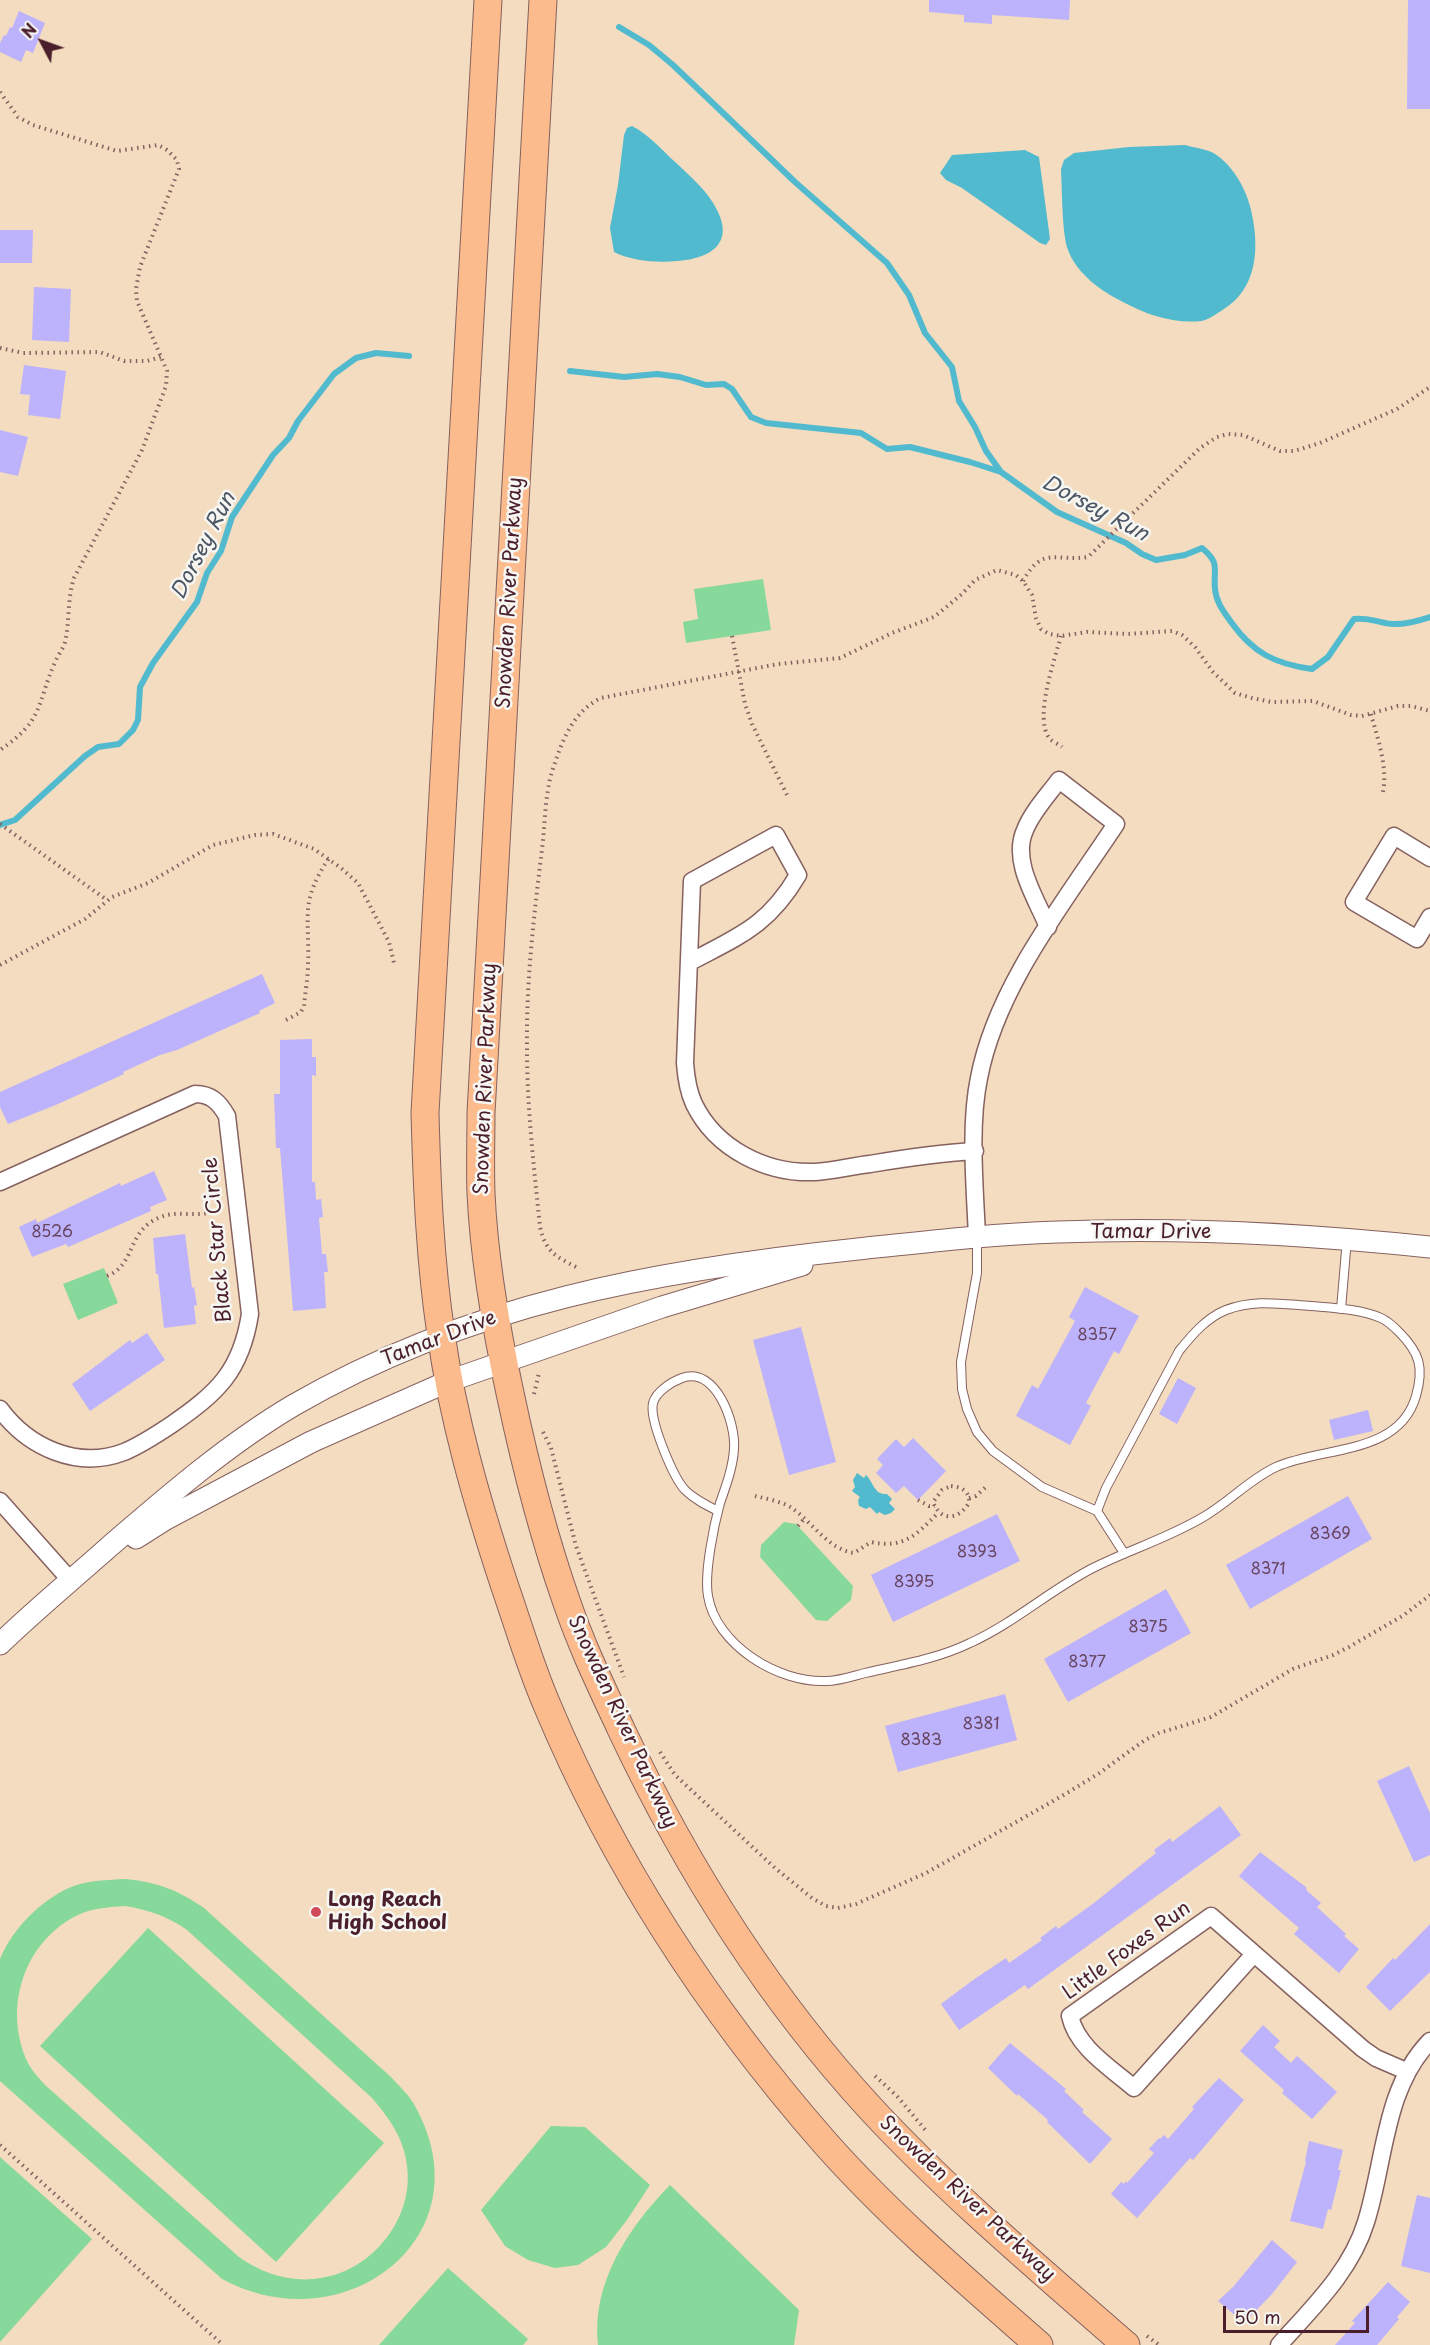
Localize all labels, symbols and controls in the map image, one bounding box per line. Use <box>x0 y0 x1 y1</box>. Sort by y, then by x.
north arrow <box>12 12 72 72</box>
text: N <box>15 18 42 43</box>
water label: Dorsey Run <box>1038 470 1152 548</box>
street label: Snowden River Parkway <box>492 477 528 709</box>
water label: Dorsey Run <box>166 488 242 604</box>
street label: Snowden River Parkway <box>470 963 502 1195</box>
street label: Black Star Circle <box>199 1156 237 1324</box>
street label: Tamar Drive <box>1091 1220 1211 1244</box>
house number: 8526 <box>31 1223 73 1243</box>
street label: Tamar Drive <box>378 1306 500 1372</box>
house number: 8357 <box>1077 1326 1117 1346</box>
house number: 8369 <box>1309 1525 1351 1545</box>
house number: 8393 <box>957 1543 997 1563</box>
house number: 8371 <box>1250 1560 1286 1580</box>
house number: 8395 <box>894 1573 934 1593</box>
street label: Snowden River Parkway <box>562 1612 682 1832</box>
house number: 8375 <box>1128 1618 1168 1638</box>
house number: 8377 <box>1068 1653 1106 1673</box>
house number: 8381 <box>963 1715 999 1735</box>
house number: 8383 <box>900 1731 942 1751</box>
place label: Long Reach High School <box>328 1888 447 1935</box>
street label: Little Foxes Run <box>1058 1897 1196 2005</box>
marker: Long Reach High School <box>309 1905 323 1919</box>
street label: Snowden River Parkway <box>874 2111 1060 2287</box>
scale bar <box>1226 2294 1372 2332</box>
text: 50 m <box>1234 2303 1281 2330</box>

